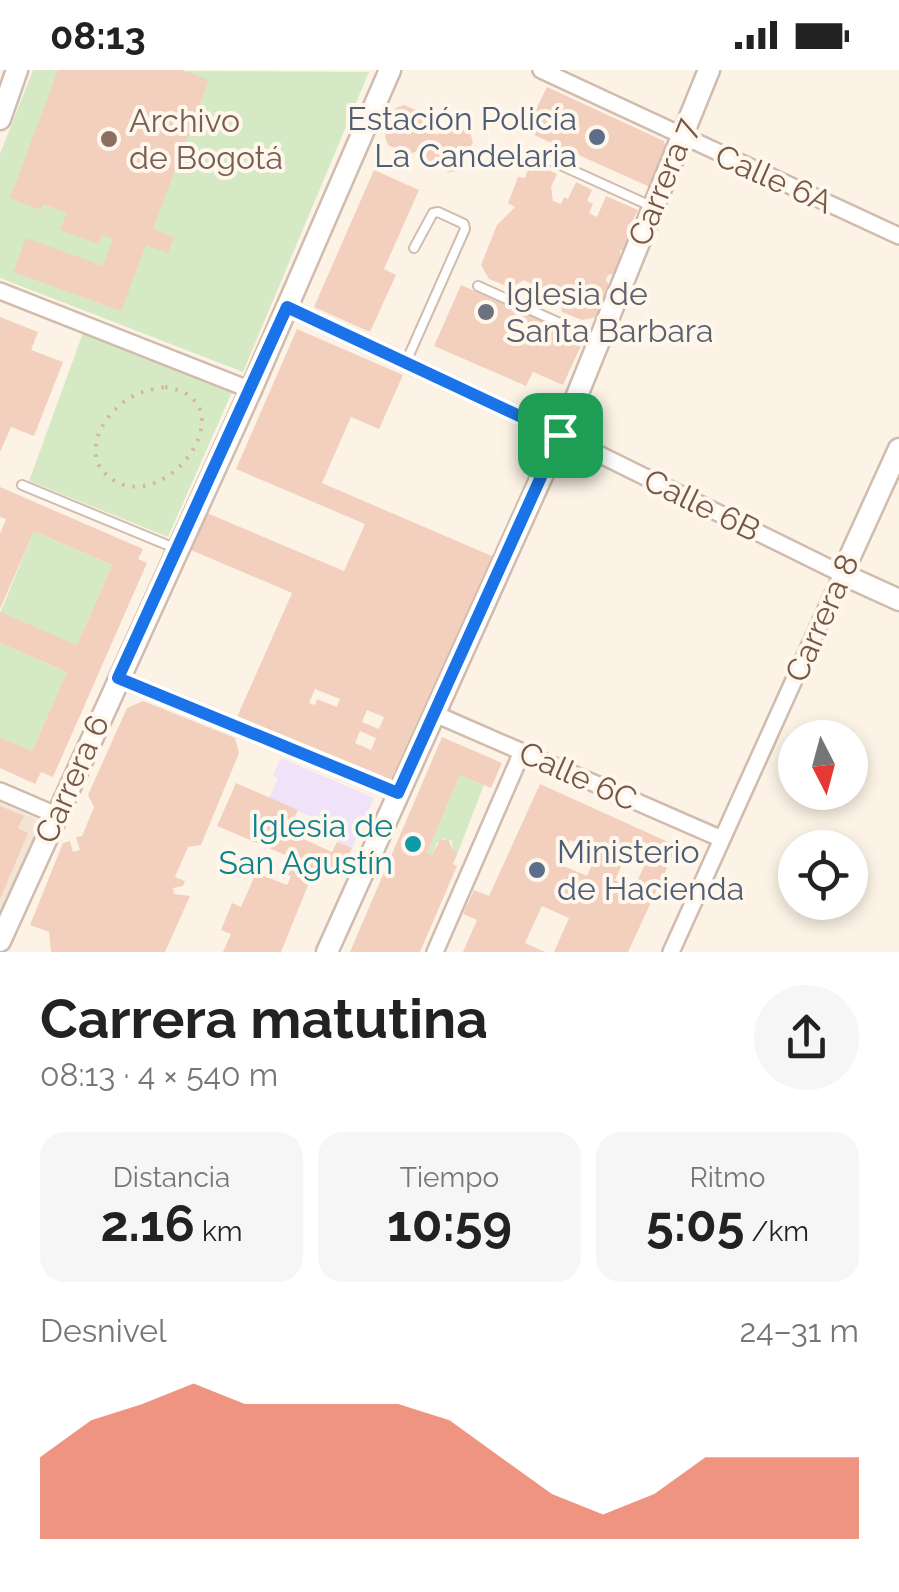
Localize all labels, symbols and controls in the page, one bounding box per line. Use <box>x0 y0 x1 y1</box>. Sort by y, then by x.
text: 08:13 <box>50 13 146 58</box>
place label: Estación Policía La Candelaria <box>347 100 577 174</box>
place label: Archivo de Bogotá <box>129 102 283 176</box>
street label: Carrera 7 <box>620 113 705 251</box>
marker: Estación Policía La Candelaria <box>586 126 608 148</box>
marker: Archivo de Bogotá <box>98 128 120 150</box>
street label: Calle 6A <box>710 136 839 221</box>
place label: Iglesia de Santa Barbara <box>506 275 713 349</box>
marker: Iglesia de Santa Barbara <box>475 301 497 323</box>
pin <box>518 393 603 478</box>
icon: arrive <box>533 408 588 463</box>
street label: Calle 6B <box>638 461 766 548</box>
street label: Carrera 8 <box>777 548 866 687</box>
street label: Carrera 6 <box>27 709 116 849</box>
north arrow <box>778 720 868 810</box>
map controls <box>778 720 868 920</box>
street label: Calle 6C <box>514 733 643 818</box>
place label: Iglesia de San Agustín <box>219 807 393 881</box>
button: locate <box>778 830 868 920</box>
marker: Iglesia de San Agustín <box>402 833 424 855</box>
place label: Ministerio de Hacienda <box>557 833 744 907</box>
marker: Ministerio de Hacienda <box>526 859 548 881</box>
button: share <box>754 985 859 1090</box>
text: Carrera matutina <box>40 986 488 1051</box>
text: 08:13 · 4 × 540 m <box>40 1056 278 1093</box>
text: Distancia <box>113 1161 230 1194</box>
text: Tiempo <box>400 1161 499 1194</box>
text: Ritmo <box>689 1161 766 1194</box>
text: 2.16 <box>100 1194 195 1253</box>
text: 10:59 <box>387 1194 512 1253</box>
text: 5:05 <box>646 1194 744 1253</box>
text: km <box>195 1215 243 1248</box>
text: /km <box>744 1215 809 1248</box>
text: Desnivel <box>40 1312 167 1349</box>
text: 24–31 m <box>739 1312 859 1349</box>

